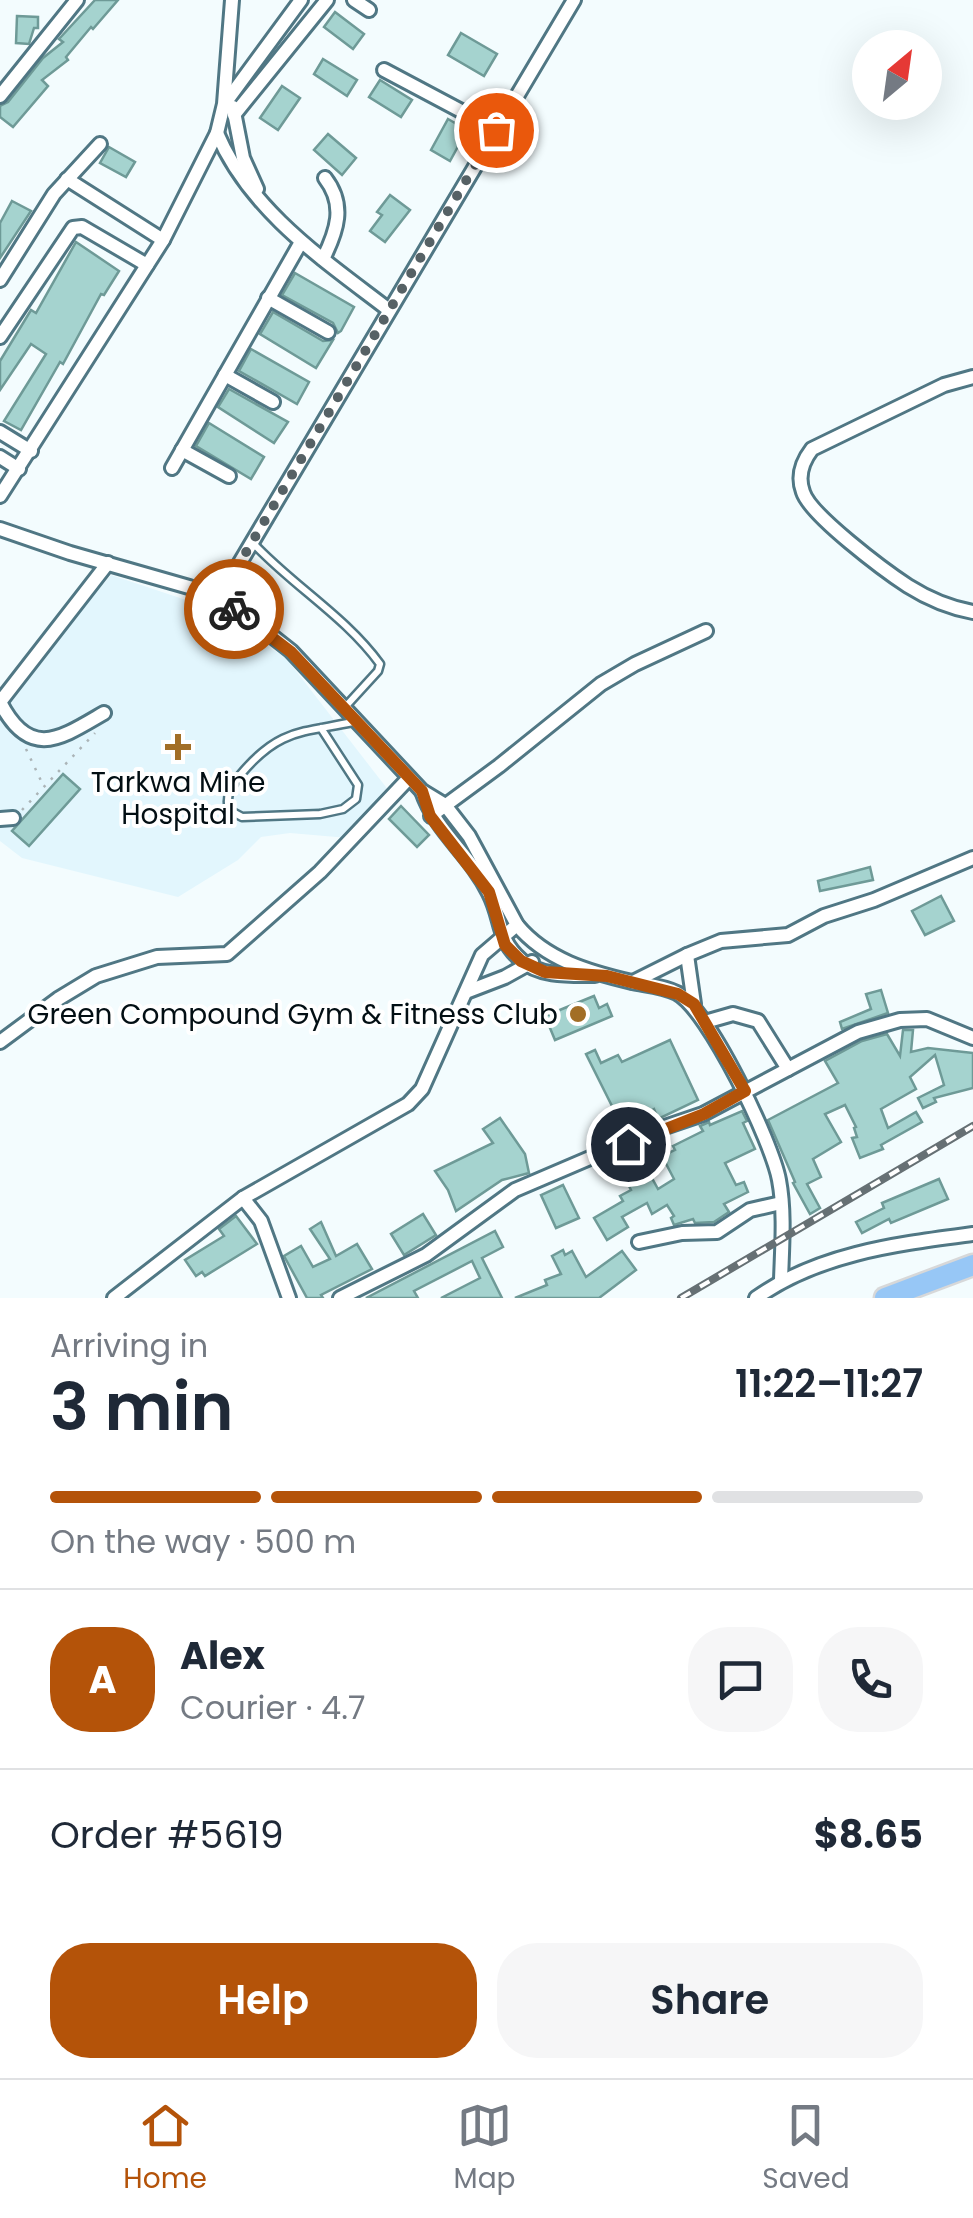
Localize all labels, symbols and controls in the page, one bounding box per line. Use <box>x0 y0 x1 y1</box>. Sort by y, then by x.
north arrow <box>852 30 942 120</box>
map controls <box>852 30 942 120</box>
pin <box>454 88 539 173</box>
icon: bag <box>469 103 524 158</box>
courier <box>184 559 284 659</box>
icon: bike <box>207 582 262 637</box>
marker: Tarkwa Mine Hospital <box>165 734 191 760</box>
place label: Tarkwa Mine Hospital <box>91 763 265 834</box>
place label: Green Compound Gym & Fitness Club <box>28 995 558 1034</box>
marker: Green Compound Gym & Fitness Club <box>567 1003 589 1025</box>
pin <box>586 1102 671 1187</box>
icon: home <box>601 1117 656 1172</box>
text: Arriving in <box>50 1323 208 1368</box>
text: 11:22–11:27 <box>735 1357 923 1410</box>
text: 3 min <box>50 1362 234 1453</box>
text: On the way · 500 m <box>50 1519 356 1564</box>
button: chat <box>688 1627 793 1732</box>
button: phone <box>818 1627 923 1732</box>
text: Alex <box>180 1629 265 1682</box>
text: A <box>88 1653 117 1706</box>
text: Courier · 4.7 <box>180 1685 365 1730</box>
text: Order #5619 <box>50 1808 284 1861</box>
text: $8.65 <box>814 1808 923 1861</box>
button: Help <box>50 1943 477 2058</box>
button: Share <box>497 1943 923 2058</box>
tab: Home <box>123 2098 207 2200</box>
tab: Map <box>454 2098 516 2200</box>
tab: Saved <box>762 2098 850 2200</box>

